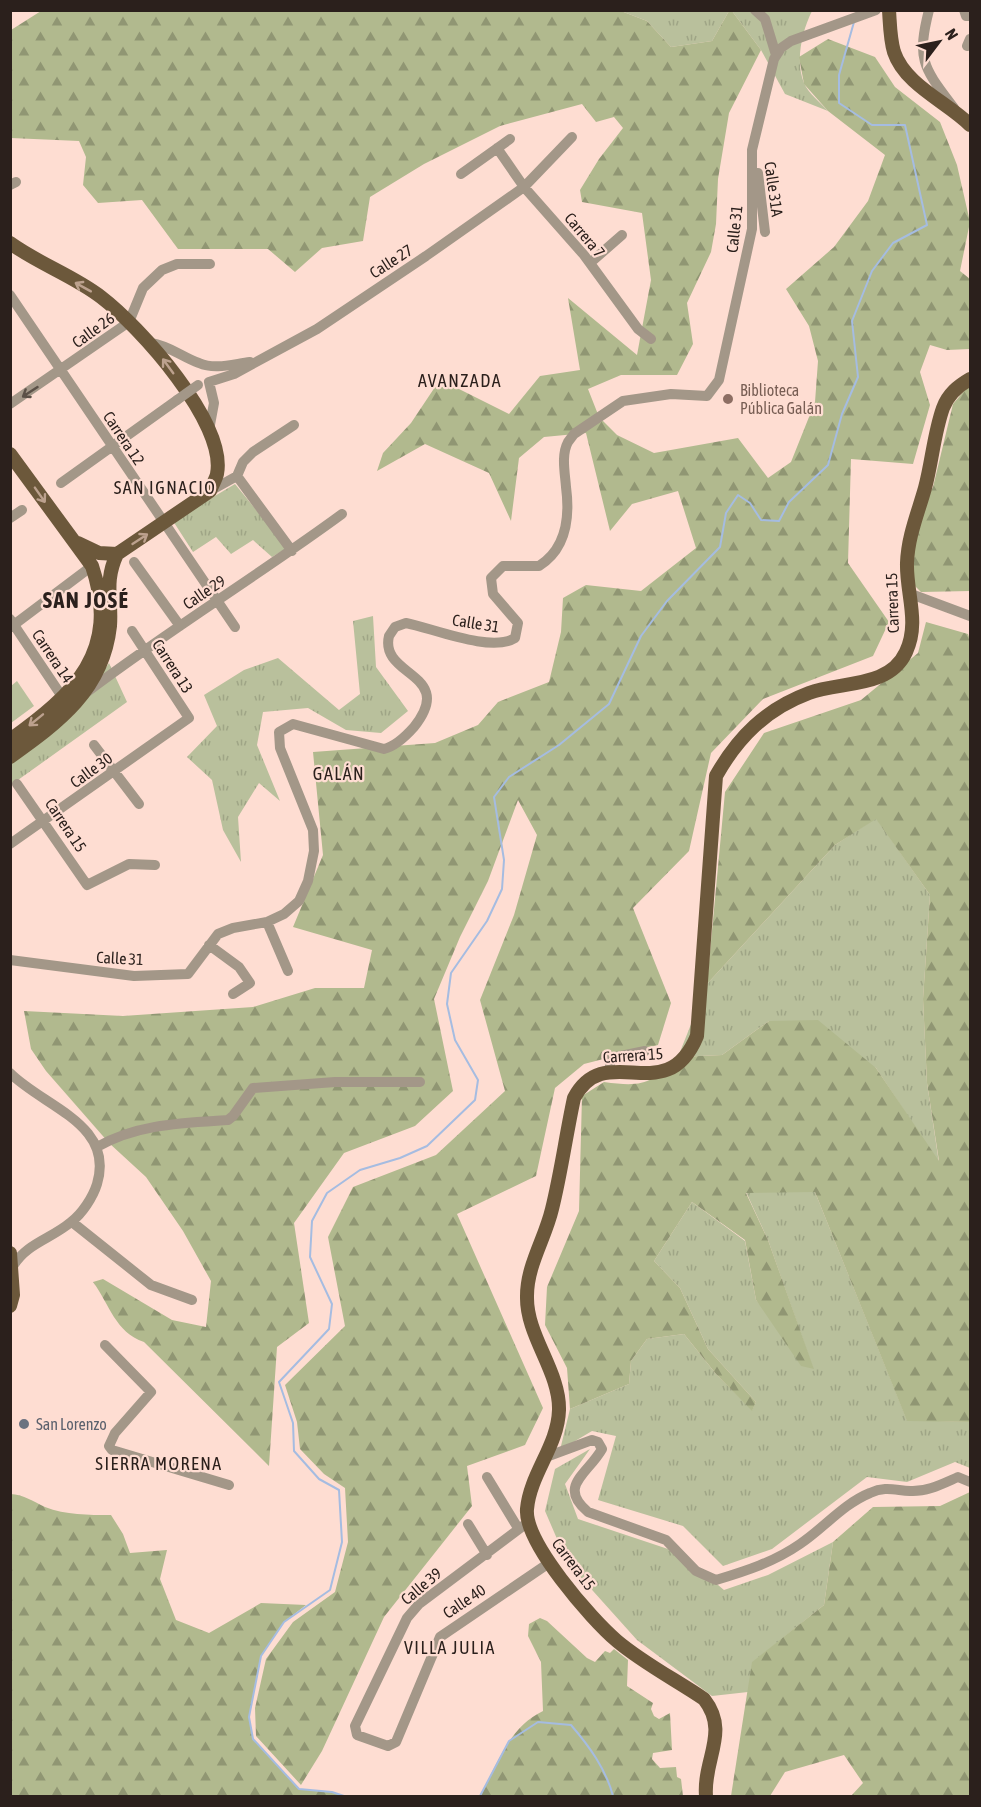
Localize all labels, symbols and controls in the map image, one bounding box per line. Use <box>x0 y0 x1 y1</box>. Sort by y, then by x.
north arrow <box>909 12 969 72</box>
text: N <box>942 25 962 43</box>
street label: Calle 31A <box>761 160 787 218</box>
street label: Calle 31 <box>723 204 745 254</box>
street label: Carrera 7 <box>561 209 609 261</box>
street label: Calle 27 <box>366 241 416 281</box>
one-way arrow <box>75 281 92 293</box>
street label: Calle 26 <box>69 309 117 351</box>
one-way arrow <box>162 359 174 375</box>
district label: AVANZADA <box>418 370 502 391</box>
place label: Biblioteca Pública Galán <box>740 381 822 417</box>
one-way arrow <box>22 386 38 398</box>
marker: Biblioteca Pública Galán <box>721 392 735 406</box>
street label: Carrera 12 <box>100 408 148 468</box>
district label: SAN IGNACIO <box>114 477 216 498</box>
one-way arrow <box>33 487 46 503</box>
one-way arrow <box>131 533 148 545</box>
street label: Calle 29 <box>179 571 229 613</box>
street label: Carrera 15 <box>882 572 902 634</box>
district label: SAN JOSÉ <box>43 587 129 613</box>
street label: Calle 31 <box>451 610 501 636</box>
street label: Carrera 14 <box>29 626 77 686</box>
street label: Carrera 13 <box>149 636 197 696</box>
one-way arrow <box>29 714 45 727</box>
street label: Calle 30 <box>67 749 115 791</box>
district label: GALÁN <box>313 763 365 784</box>
street label: Carrera 15 <box>42 795 90 855</box>
street label: Calle 31 <box>96 948 144 968</box>
street label: Carrera 15 <box>602 1044 664 1066</box>
place label: San Lorenzo <box>36 1415 107 1433</box>
marker: San Lorenzo <box>17 1417 31 1431</box>
district label: SIERRA MORENA <box>95 1453 223 1474</box>
street label: Carrera 15 <box>549 1534 599 1594</box>
street label: Calle 39 <box>397 1564 445 1608</box>
street label: Calle 40 <box>439 1580 489 1622</box>
district label: VILLA JULIA <box>404 1637 496 1658</box>

